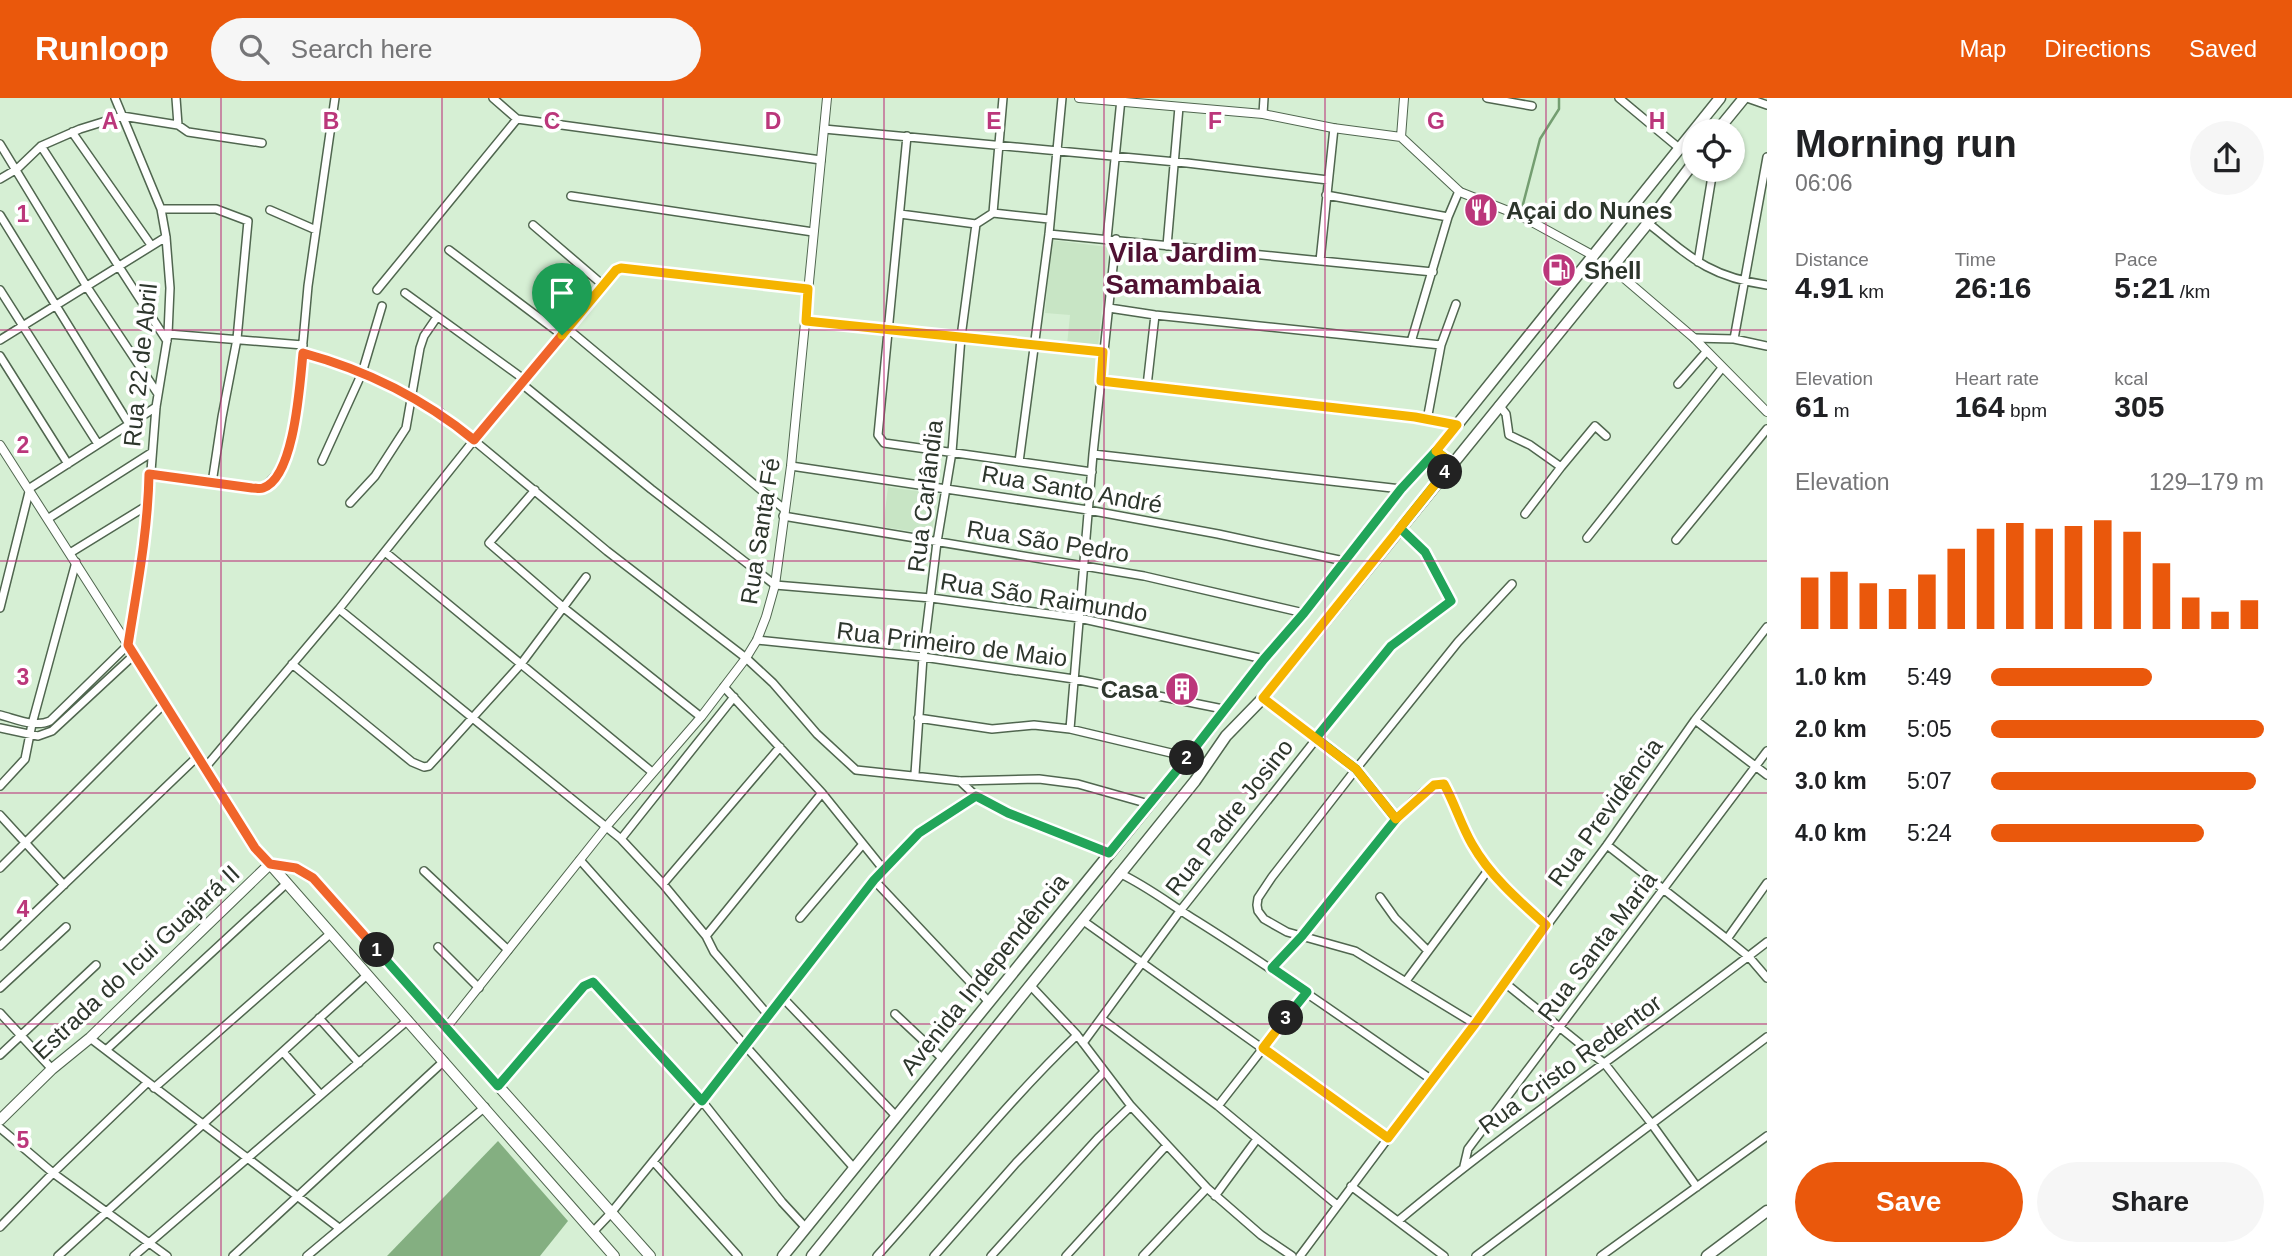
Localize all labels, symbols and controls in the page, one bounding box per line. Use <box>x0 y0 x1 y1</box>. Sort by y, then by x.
search box <box>211 18 701 81</box>
text: Runloop <box>35 30 169 67</box>
icon: search <box>235 30 273 68</box>
text: Search here <box>291 34 432 64</box>
text: Map <box>1960 35 2006 62</box>
text: Directions <box>2044 35 2151 62</box>
text: Saved <box>2189 35 2257 62</box>
text: A <box>102 108 118 134</box>
text: B <box>323 108 339 134</box>
text: C <box>544 108 560 134</box>
text: D <box>765 108 781 134</box>
text: E <box>986 108 1002 134</box>
text: F <box>1208 108 1222 134</box>
text: G <box>1427 108 1445 134</box>
text: H <box>1649 108 1665 134</box>
map controls <box>1682 119 1745 182</box>
button: locate <box>1682 119 1745 182</box>
button: share <box>2190 121 2264 195</box>
text: Morning run <box>1795 123 2017 165</box>
text: 06:06 <box>1795 170 1853 196</box>
restaurant icon: Açai do Nunes <box>1462 191 1500 229</box>
place label: Açai do Nunes <box>1506 197 1673 224</box>
text: 1 <box>17 201 30 227</box>
district label: Vila Jardim Samambaia <box>1105 237 1261 300</box>
text: Distance <box>1795 249 1869 270</box>
text: Time <box>1955 249 1996 270</box>
text: Pace <box>2114 249 2158 270</box>
fuel station icon: Shell <box>1540 251 1578 289</box>
place label: Shell <box>1584 257 1641 284</box>
pin <box>532 263 592 335</box>
text: 4.91 <box>1795 271 1853 304</box>
text: 26:16 <box>1955 271 2031 304</box>
text: 5:21 <box>2114 271 2174 304</box>
icon: arrive <box>543 274 581 312</box>
text: km <box>1853 281 1884 302</box>
text: /km <box>2174 281 2210 302</box>
street label: Rua 22 de Abril <box>118 282 162 448</box>
text: Elevation <box>1795 368 1873 389</box>
text: Heart rate <box>1955 368 2039 389</box>
text: kcal <box>2114 368 2148 389</box>
text: 61 <box>1795 390 1828 423</box>
text: 164 <box>1955 390 2005 423</box>
text: 305 <box>2114 390 2164 423</box>
text: m <box>1828 400 1849 421</box>
text: bpm <box>2005 400 2047 421</box>
street label: Rua Carlândia <box>902 418 948 574</box>
text: 2 <box>17 432 29 458</box>
pin: 4 <box>1428 454 1462 490</box>
street label: Rua Santa Fé <box>735 456 785 606</box>
street label: Rua Santo André <box>980 460 1164 518</box>
text: 4 <box>1439 461 1450 482</box>
text: Elevation <box>1795 469 1890 495</box>
text: 129–179 m <box>2149 469 2264 495</box>
street label: Rua São Pedro <box>965 515 1131 567</box>
street label: Rua São Raimundo <box>938 567 1150 627</box>
street label: Rua Primeiro de Maio <box>835 616 1069 672</box>
text: 3 <box>17 664 29 690</box>
text: 1.0 km <box>1795 664 1867 690</box>
text: 5:49 <box>1907 664 1952 690</box>
building icon: Casa <box>1163 670 1201 708</box>
place label: Casa <box>1101 676 1159 703</box>
text: 2.0 km <box>1795 716 1867 742</box>
text: 5:05 <box>1907 716 1952 742</box>
street label: Rua Previdência <box>1542 732 1668 891</box>
street label: Rua Padre Josino <box>1160 734 1298 900</box>
pin: 2 <box>1170 740 1204 776</box>
text: 2 <box>1181 747 1192 768</box>
text: 3.0 km <box>1795 768 1867 794</box>
text: 5:07 <box>1907 768 1952 794</box>
text: 4.0 km <box>1795 820 1867 846</box>
text: 5:24 <box>1907 820 1952 846</box>
street label: Estrada do Icui Guajará II <box>27 859 245 1065</box>
street label: Rua Santa Maria <box>1532 865 1662 1026</box>
street label: Avenida Independência <box>895 868 1074 1080</box>
text: 4 <box>17 896 30 922</box>
pin: 1 <box>360 932 394 968</box>
text: 1 <box>371 939 382 960</box>
street label: Rua Cristo Redentor <box>1474 989 1666 1139</box>
pin: 3 <box>1268 1000 1304 1035</box>
text: 3 <box>1280 1007 1291 1028</box>
text: 5 <box>17 1127 30 1153</box>
button: Save <box>1795 1162 2023 1242</box>
button: Share <box>2037 1162 2264 1242</box>

